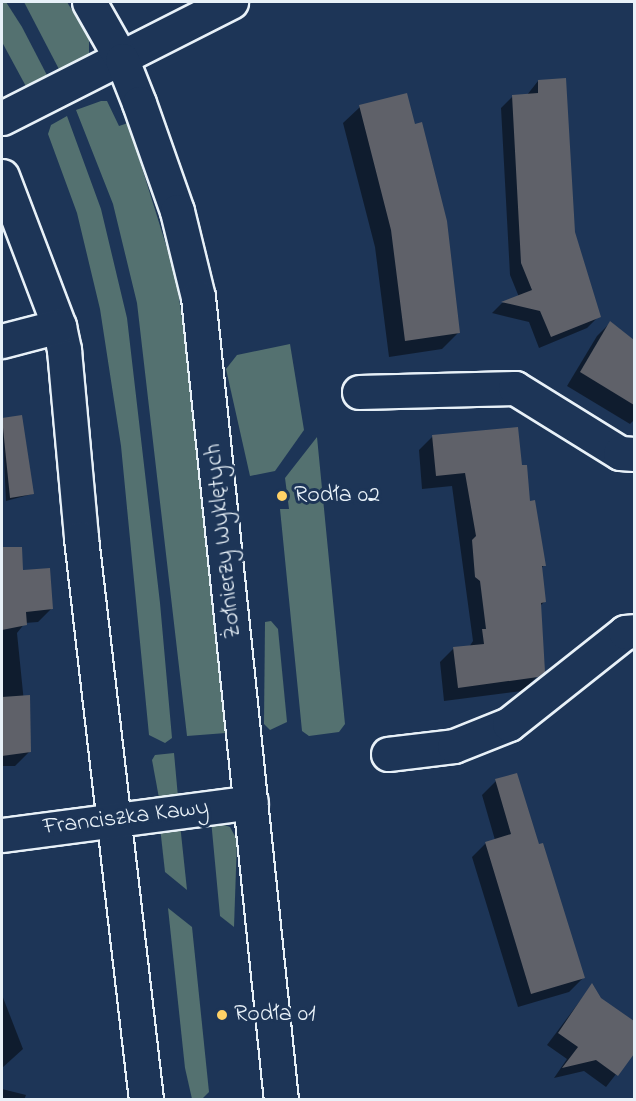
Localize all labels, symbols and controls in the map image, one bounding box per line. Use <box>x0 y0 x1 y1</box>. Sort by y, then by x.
street label: Żołnierzy Wyklętych <box>199 442 249 640</box>
place label: Rodła 02 <box>294 482 380 510</box>
marker: Rodła 02 <box>275 489 289 503</box>
street label: Franciszka Kawy <box>42 794 210 842</box>
place label: Rodła 01 <box>234 1001 316 1029</box>
marker: Rodła 01 <box>215 1008 229 1022</box>

